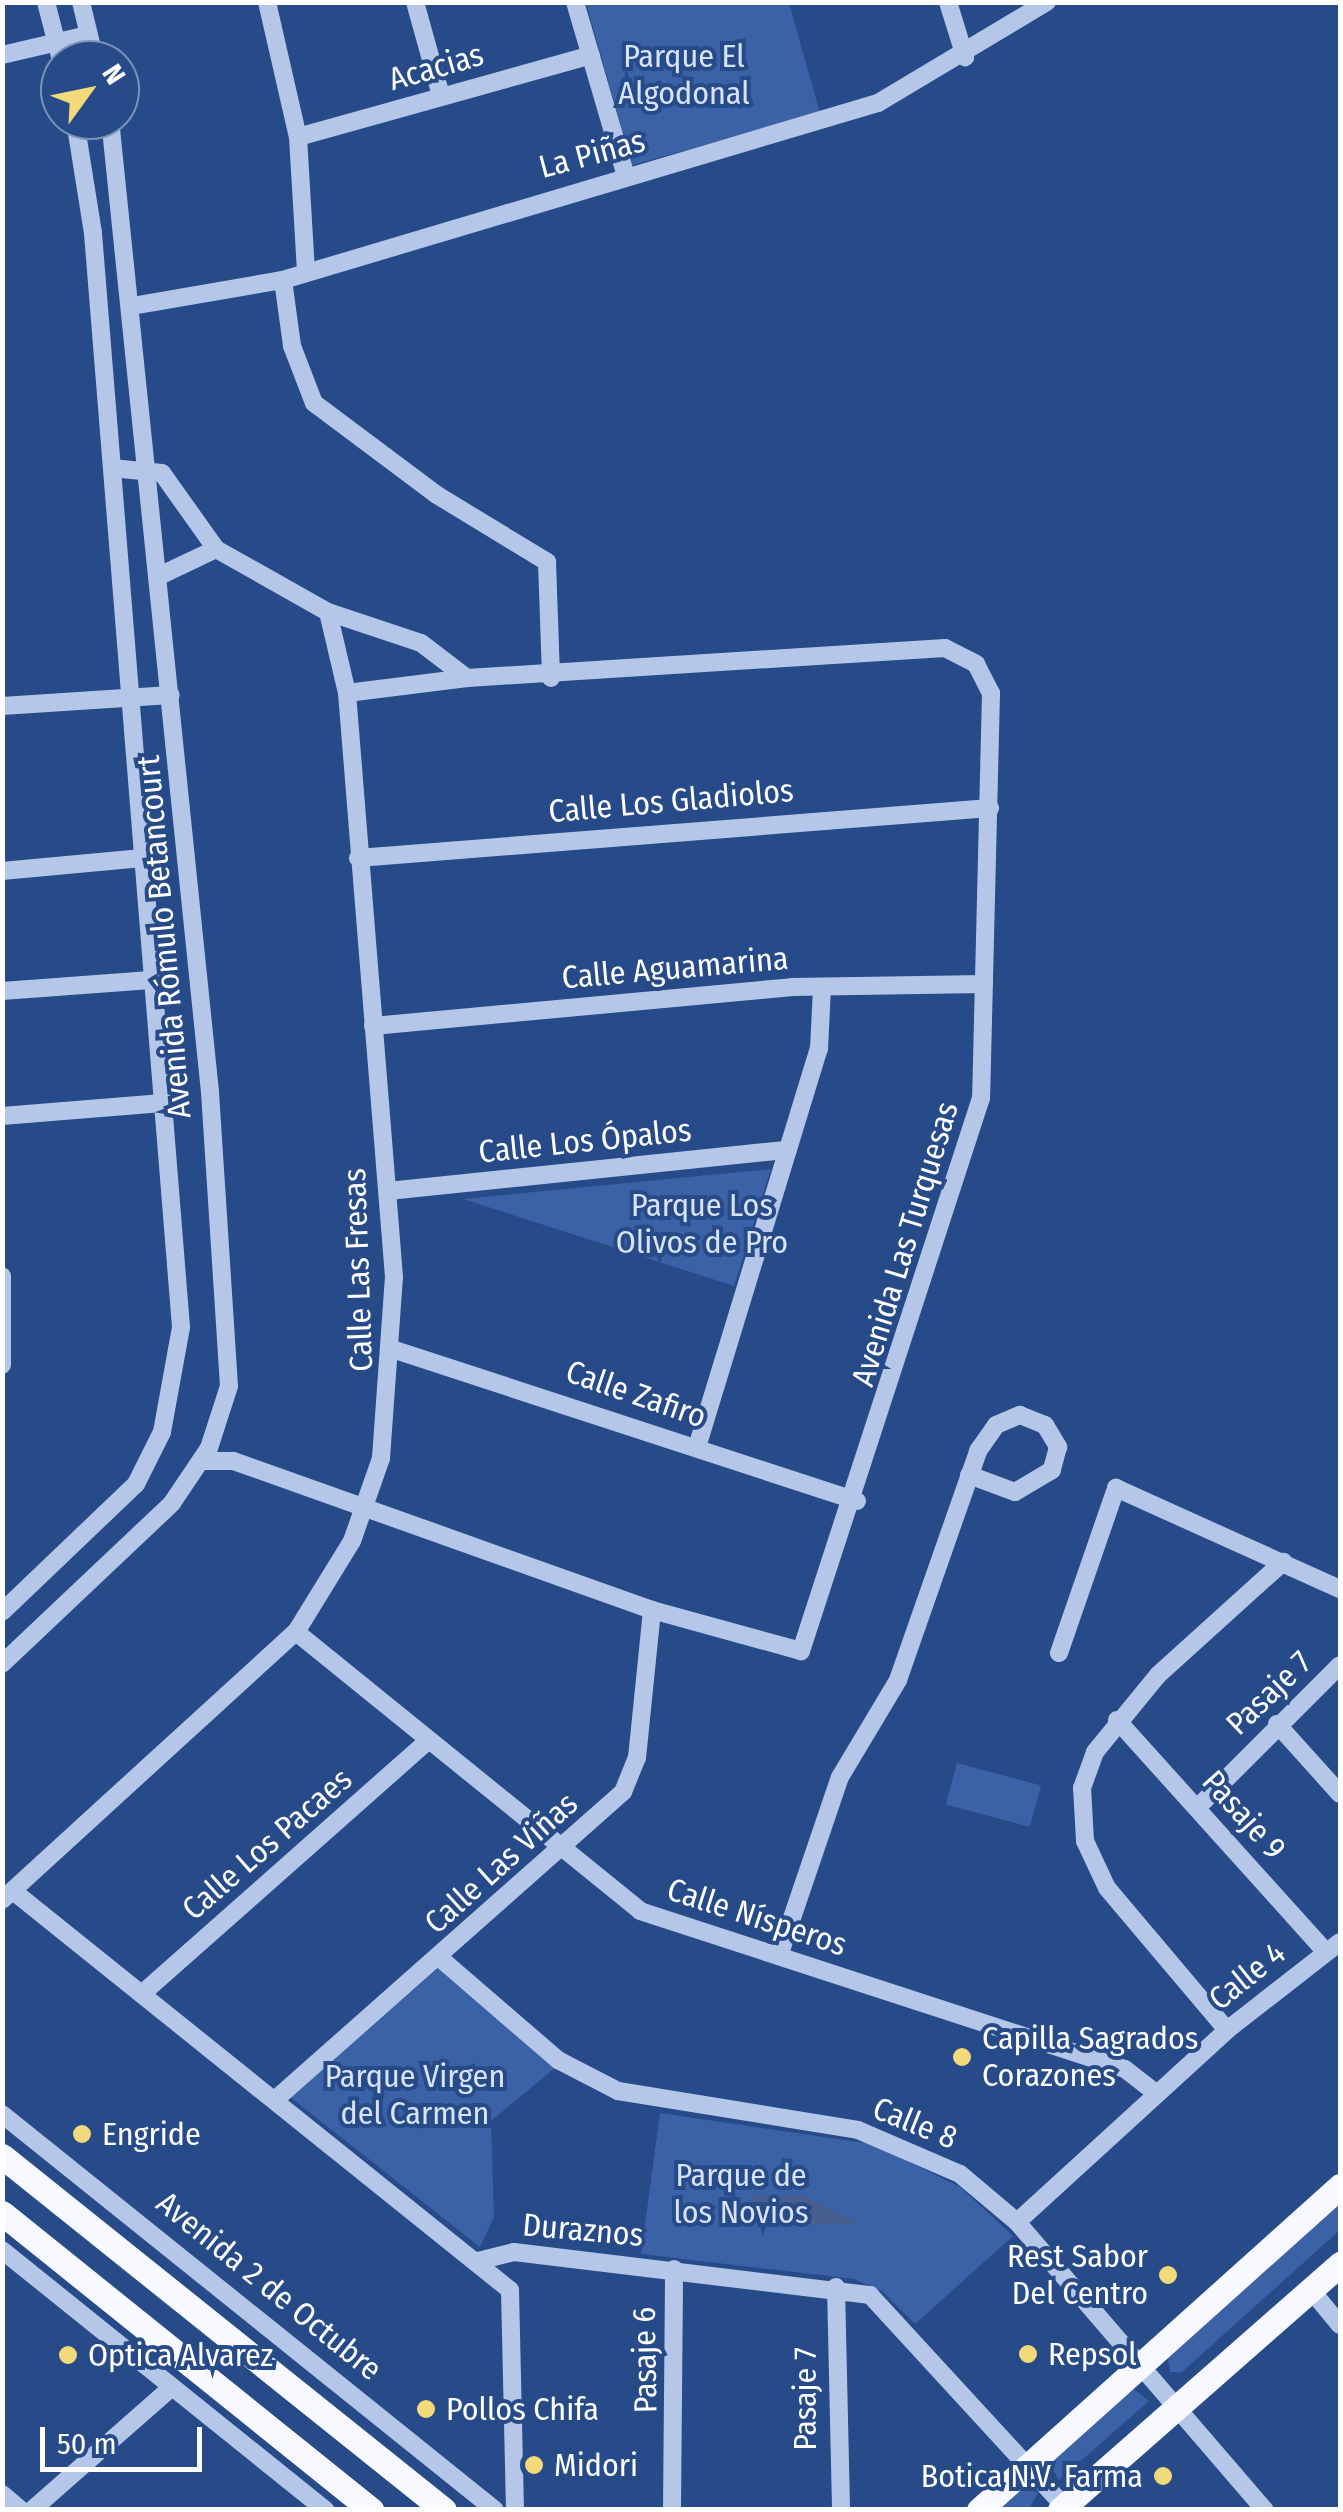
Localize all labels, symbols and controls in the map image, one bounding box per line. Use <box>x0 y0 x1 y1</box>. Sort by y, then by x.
street label: Acacias <box>384 35 488 99</box>
park label: Parque El Algodonal <box>618 38 750 113</box>
north arrow <box>40 40 140 140</box>
text: N <box>95 58 132 91</box>
street label: La Piñas <box>535 121 649 187</box>
street label: Avenida Rómulo Betancourt <box>129 754 199 1120</box>
street label: Calle Los Gladiolos <box>547 771 795 831</box>
street label: Calle Aguamarina <box>560 939 790 997</box>
street label: Avenida Las Turquesas <box>843 1097 967 1391</box>
street label: Calle Los Ópalos <box>477 1111 693 1171</box>
street label: Calle Las Fresas <box>335 1168 381 1372</box>
park label: Parque Los Olivos de Pro <box>616 1187 788 1262</box>
street label: Calle Zafiro <box>561 1352 711 1436</box>
street label: Pasaje 7 <box>1218 1643 1320 1743</box>
street label: Calle Los Pacaes <box>174 1760 360 1928</box>
street label: Pasaje 9 <box>1194 1763 1294 1867</box>
street label: Calle Las Viñas <box>417 1784 585 1942</box>
street label: Calle Nísperos <box>662 1870 852 1964</box>
street label: Calle 4 <box>1201 1934 1293 2018</box>
place label: Capilla Sagrados Corazones <box>982 2020 1198 2095</box>
marker: Capilla Sagrados Corazones <box>951 2046 973 2068</box>
park label: Parque Virgen del Carmen <box>325 2058 505 2133</box>
street label: Calle 8 <box>867 2089 963 2157</box>
place label: Engride <box>102 2115 201 2153</box>
marker: Engride <box>71 2123 93 2145</box>
park label: Parque de los Novios <box>673 2157 809 2232</box>
street label: Avenida 2 de Octubre <box>149 2184 389 2388</box>
street label: Duraznos <box>521 2206 645 2254</box>
place label: Rest Sabor Del Centro <box>1007 2238 1148 2313</box>
marker: Rest Sabor Del Centro <box>1157 2264 1179 2286</box>
street label: Pasaje 6 <box>625 2306 665 2414</box>
place label: Repsol <box>1048 2335 1137 2373</box>
place label: Optica Alvarez <box>88 2336 273 2374</box>
marker: Repsol <box>1017 2343 1039 2365</box>
marker: Optica Alvarez <box>57 2344 79 2366</box>
street label: Pasaje 7 <box>786 2347 824 2451</box>
place label: Pollos Chifa <box>446 2390 599 2428</box>
marker: Pollos Chifa <box>415 2398 437 2420</box>
scale bar <box>45 2407 208 2469</box>
text: 50 m <box>57 2426 117 2462</box>
place label: Midori <box>554 2446 638 2484</box>
marker: Midori <box>523 2454 545 2476</box>
place label: Botica N.V. Farma <box>921 2457 1143 2495</box>
marker: Botica N.V. Farma <box>1152 2465 1174 2487</box>

